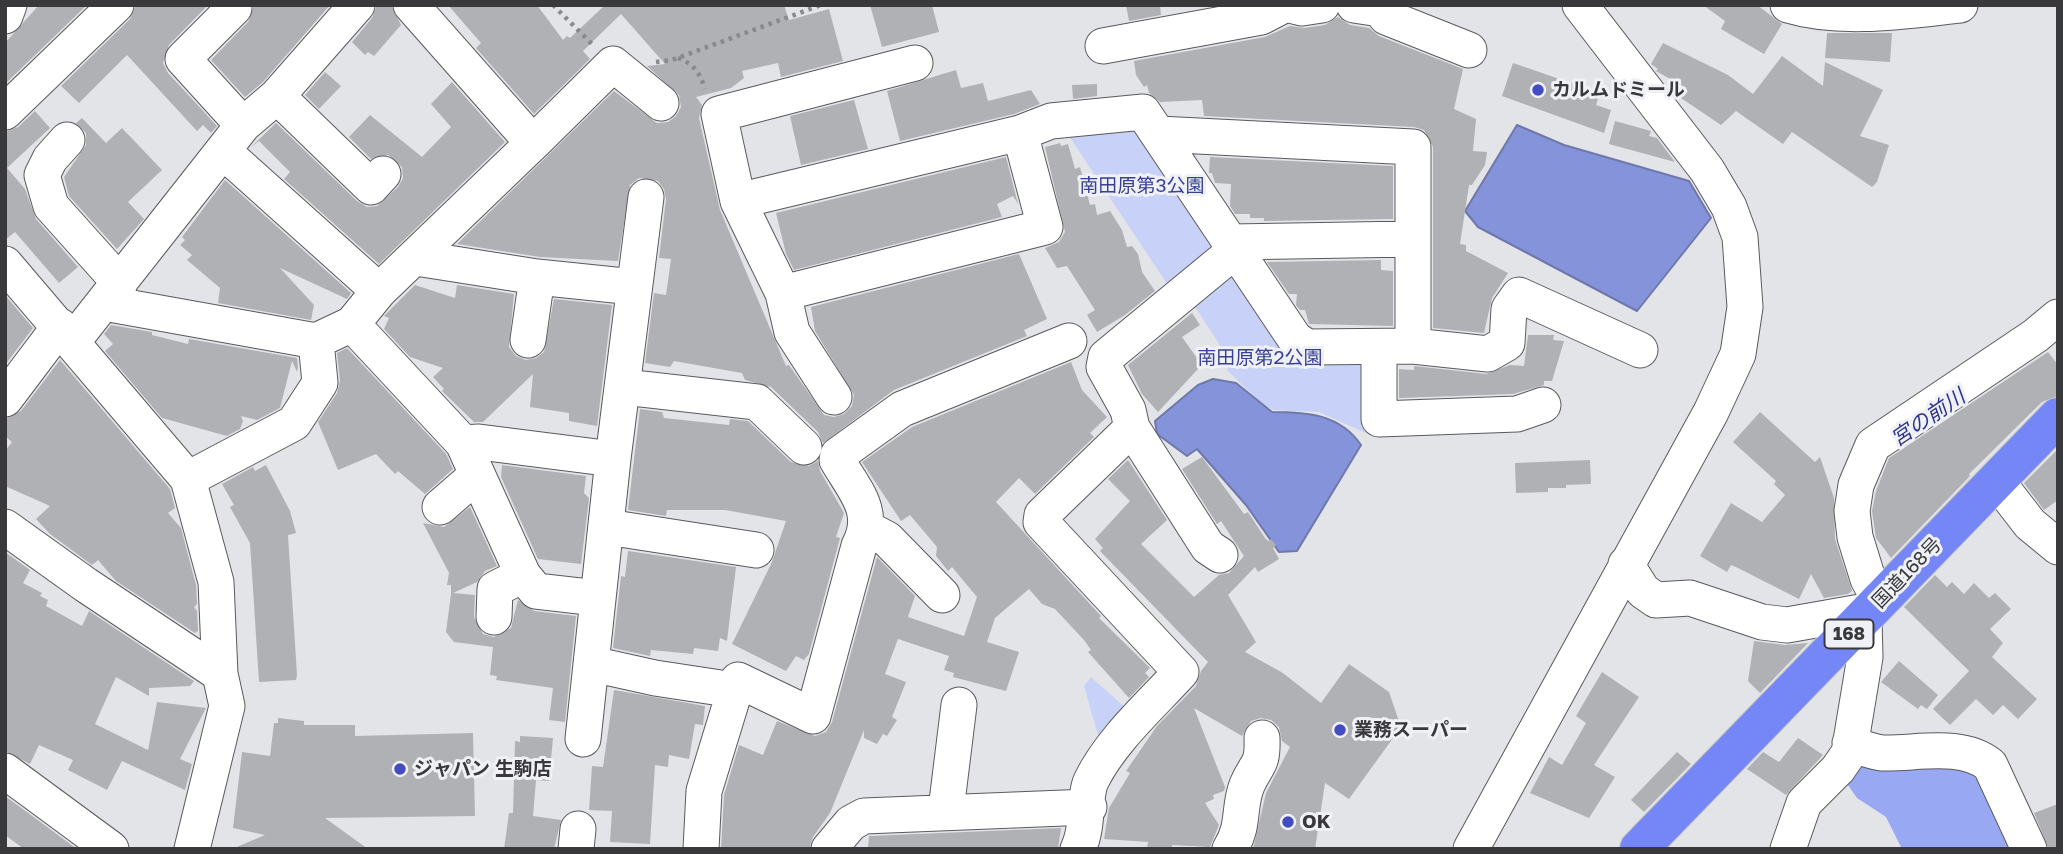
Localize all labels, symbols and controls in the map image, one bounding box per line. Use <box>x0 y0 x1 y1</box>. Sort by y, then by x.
place label: カルムドミール <box>1552 79 1685 101</box>
marker: カルムドミール <box>1530 82 1546 98</box>
park label: 南田原第3公園 <box>1079 175 1205 197</box>
park label: 南田原第2公園 <box>1197 347 1323 369</box>
water label: 宮の前川 <box>1886 384 1970 452</box>
street label: 国道168号 <box>1868 533 1946 613</box>
road number: 168 <box>1825 620 1874 648</box>
place label: 業務スーパー <box>1354 719 1468 741</box>
marker: 業務スーパー <box>1332 722 1348 738</box>
place label: ジャパン 生駒店 <box>414 758 552 780</box>
marker: ジャパン 生駒店 <box>392 761 408 777</box>
place label: OK <box>1302 811 1330 833</box>
marker: OK <box>1280 814 1296 830</box>

